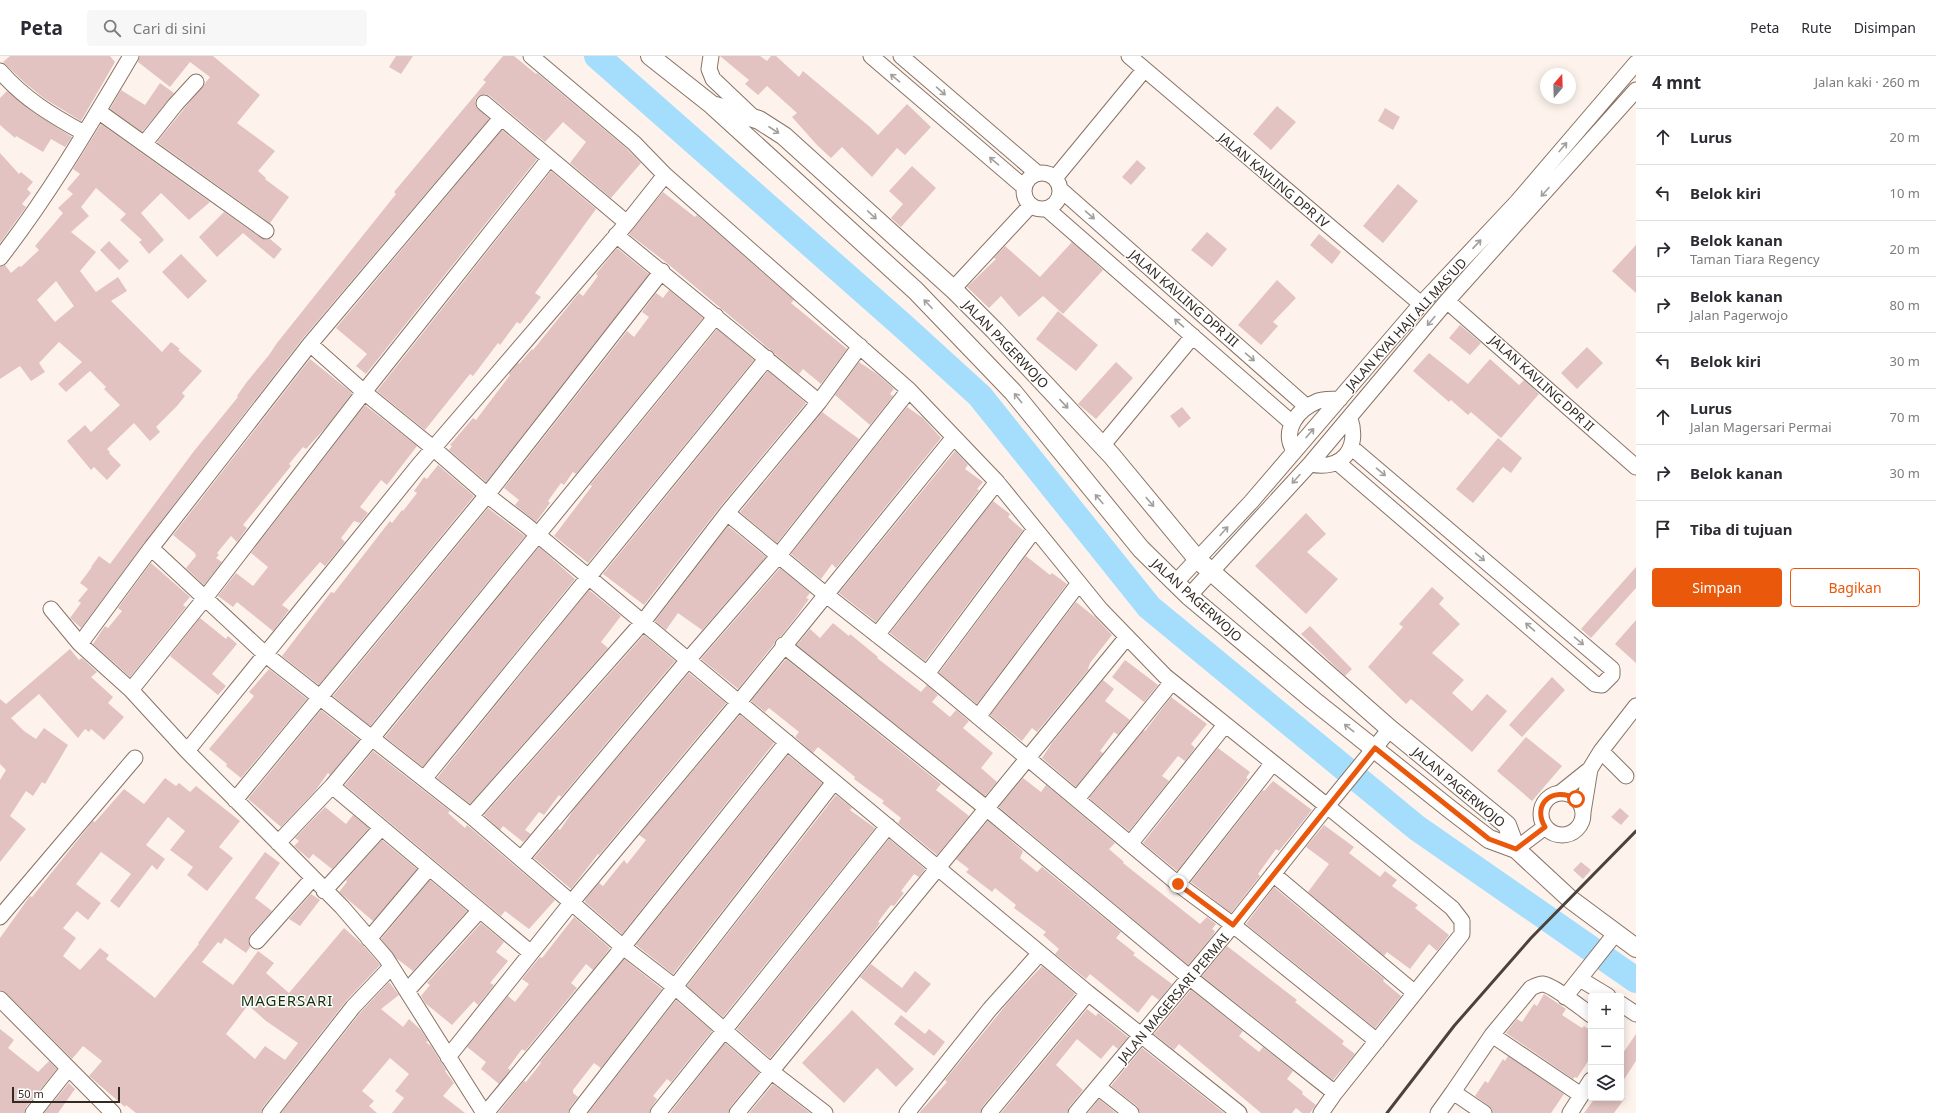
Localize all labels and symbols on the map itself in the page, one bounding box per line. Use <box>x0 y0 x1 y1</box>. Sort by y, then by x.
north arrow <box>1540 68 1576 104</box>
one-way arrow <box>890 73 900 82</box>
one-way arrow <box>935 86 946 95</box>
one-way arrow <box>768 126 780 134</box>
street label: JALAN KAVLING DPR IV <box>1214 127 1333 232</box>
one-way arrow <box>1559 142 1568 152</box>
one-way arrow <box>989 157 1000 166</box>
one-way arrow <box>1540 186 1549 197</box>
one-way arrow <box>867 210 877 219</box>
one-way arrow <box>1084 211 1095 220</box>
one-way arrow <box>1472 239 1482 249</box>
street label: JALAN KAVLING DPR III <box>1124 244 1243 351</box>
street label: JALAN KYAI HAJI ALI MAS'UD <box>1340 254 1471 396</box>
street label: JALAN PAGERWOJO <box>958 295 1053 392</box>
one-way arrow <box>923 299 933 309</box>
one-way arrow <box>1426 315 1435 326</box>
one-way arrow <box>1173 319 1184 328</box>
street label: JALAN KAVLING DPR II <box>1484 330 1598 435</box>
one-way arrow <box>1245 352 1255 362</box>
one-way arrow <box>1013 392 1022 403</box>
one-way arrow <box>1059 399 1068 410</box>
one-way arrow <box>1305 428 1314 439</box>
one-way arrow <box>1375 468 1386 477</box>
one-way arrow <box>1292 473 1301 483</box>
one-way arrow <box>1095 493 1104 504</box>
one-way arrow <box>1145 497 1154 507</box>
one-way arrow <box>1219 527 1228 537</box>
one-way arrow <box>1474 552 1485 561</box>
street label: JALAN PAGERWOJO <box>1146 553 1246 646</box>
one-way arrow <box>1524 623 1535 632</box>
one-way arrow <box>1573 636 1584 645</box>
one-way arrow <box>1344 724 1355 732</box>
street label: JALAN PAGERWOJO <box>1407 742 1509 831</box>
route start <box>1567 790 1585 808</box>
route end <box>1169 875 1187 893</box>
street label: JALAN MAGERSARI PERMAI <box>1112 929 1233 1068</box>
district label: MAGERSARI <box>241 990 333 1010</box>
scale bar <box>12 1085 120 1104</box>

